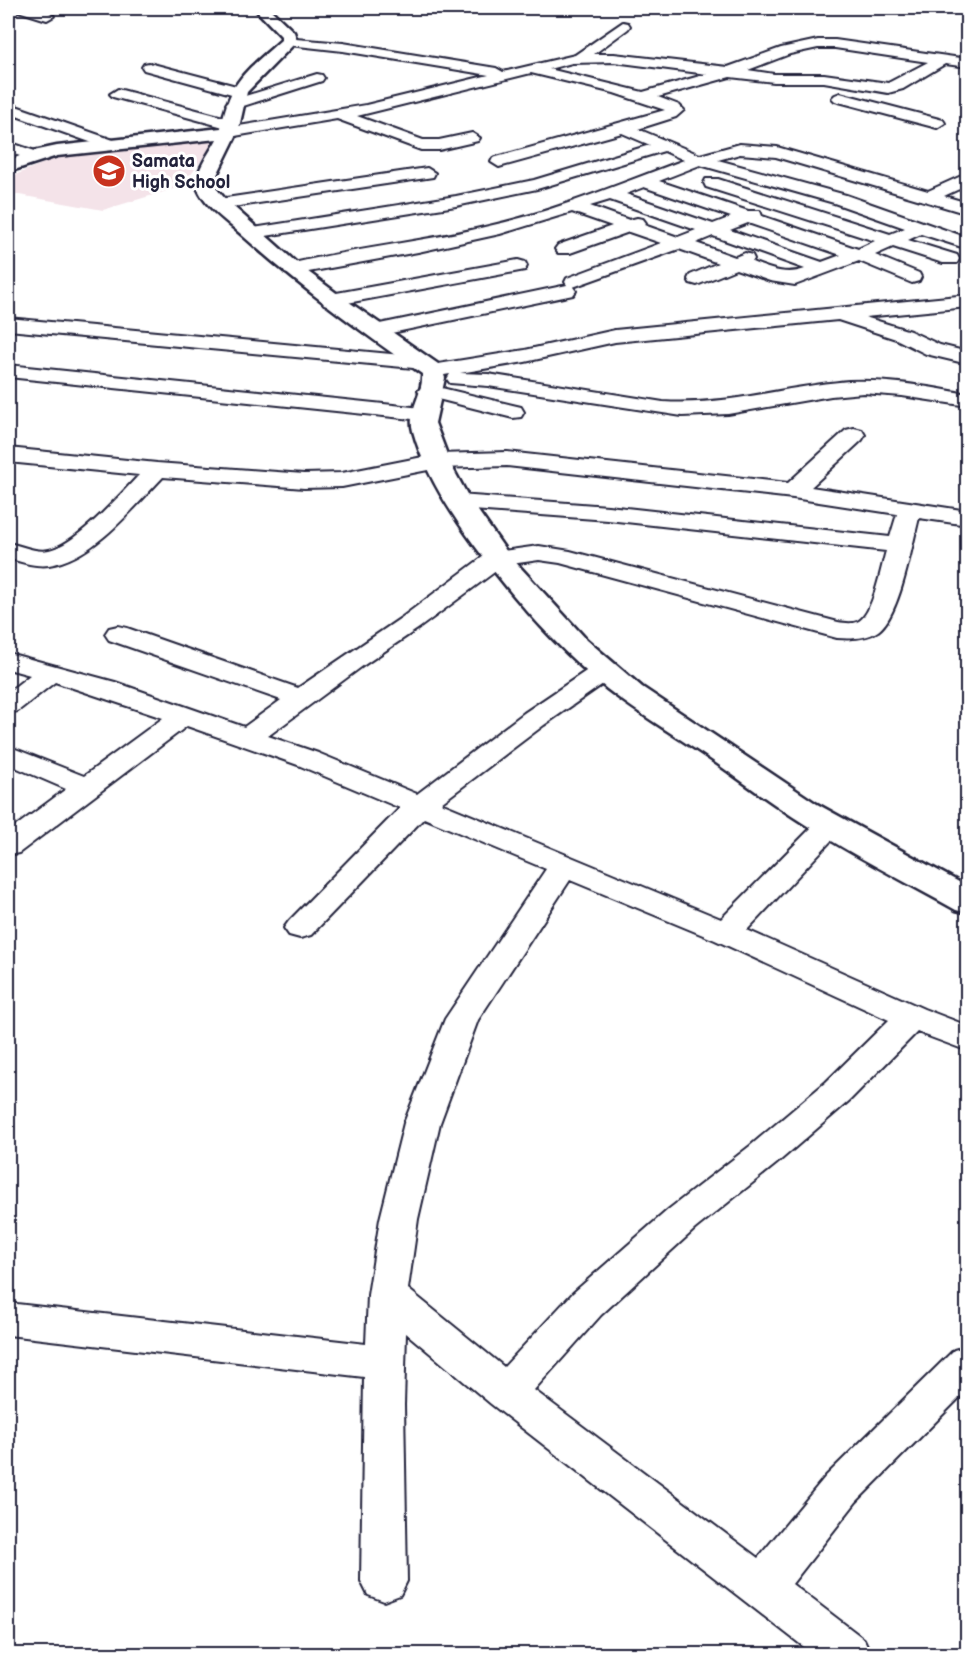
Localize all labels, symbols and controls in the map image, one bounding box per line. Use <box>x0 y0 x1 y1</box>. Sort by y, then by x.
place label: Samata High School <box>132 151 230 193</box>
school or university icon: Samata High School <box>91 153 127 189</box>

